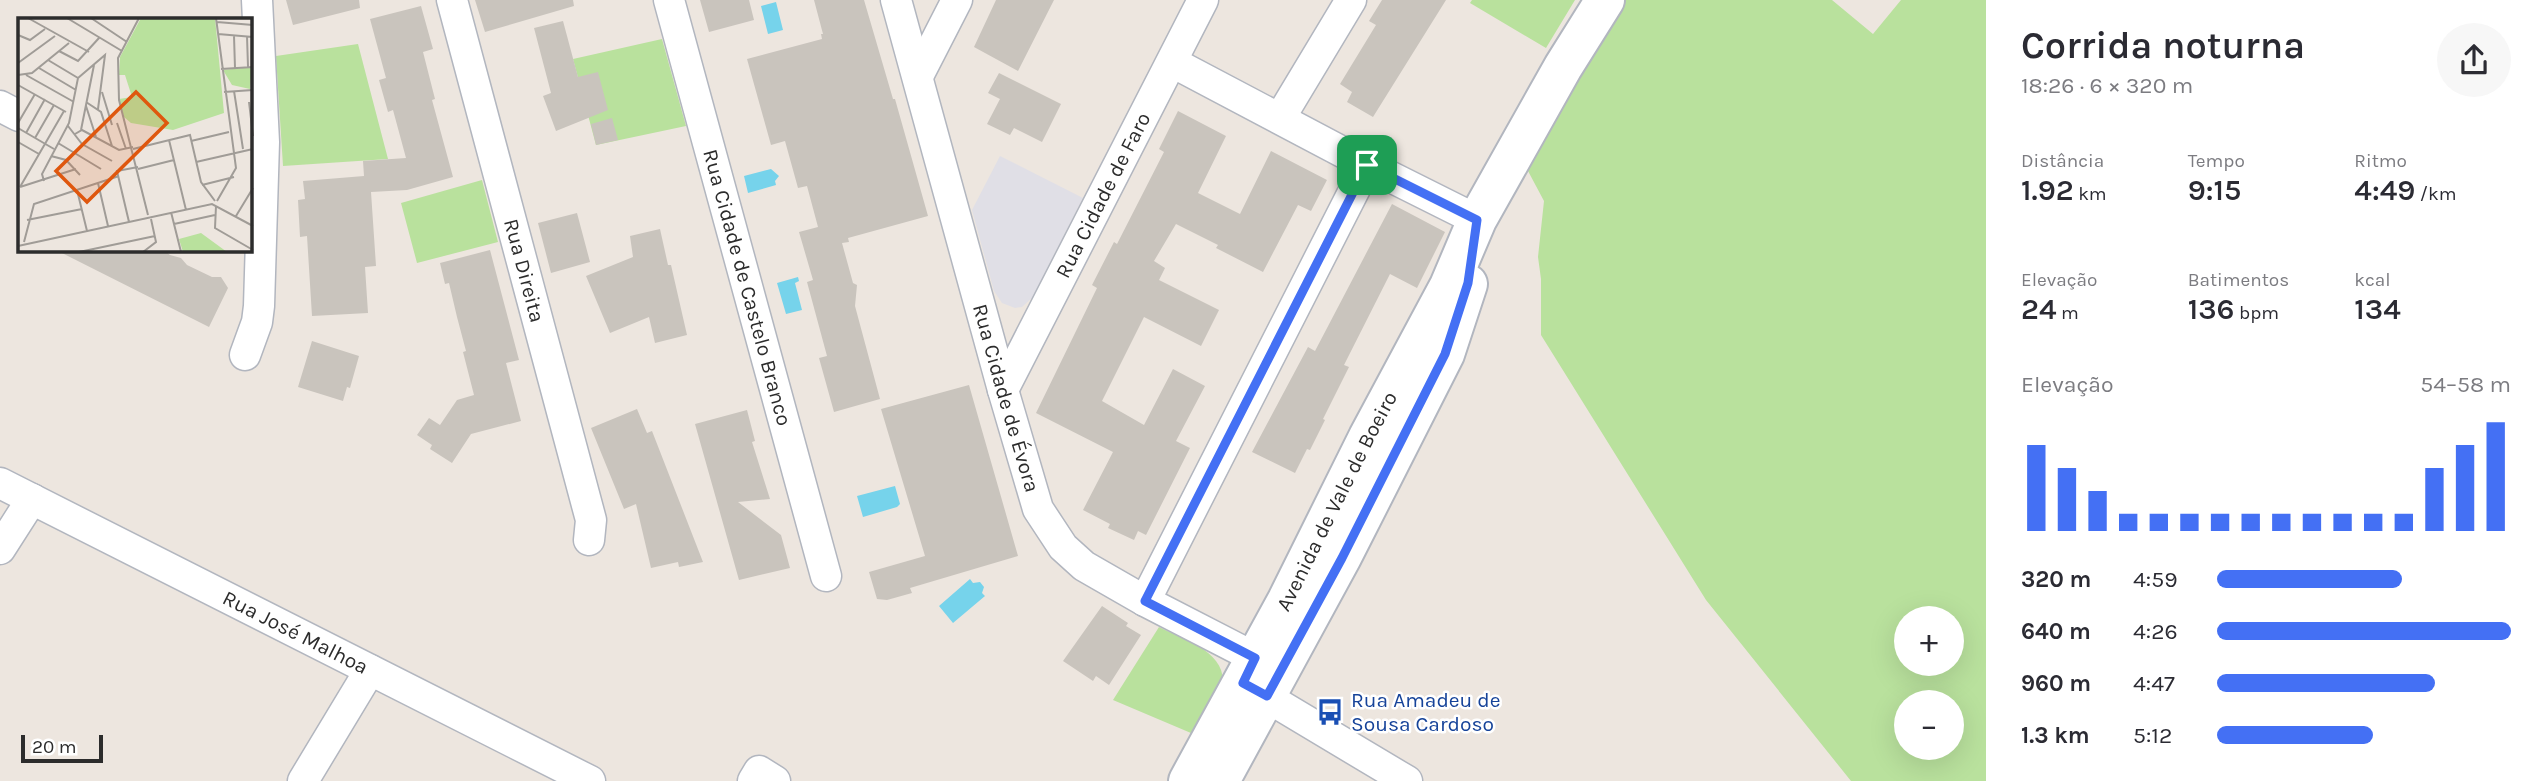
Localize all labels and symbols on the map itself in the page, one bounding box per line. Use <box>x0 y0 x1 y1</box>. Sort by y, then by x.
inset map <box>18 18 252 252</box>
street label: Rua Cidade de Faro <box>1051 108 1155 282</box>
pin <box>1337 135 1397 195</box>
street label: Rua Cidade de Castelo Branco <box>698 147 796 428</box>
street label: Rua Direita <box>499 216 550 325</box>
street label: Rua Cidade de Évora <box>968 301 1044 495</box>
street label: Avenida de Vale de Boeiro <box>1271 387 1402 615</box>
street label: Rua José Malhoa <box>219 585 372 679</box>
place label: Rua Amadeu de Sousa Cardoso <box>1351 688 1501 736</box>
bus stop icon: Rua Amadeu de Sousa Cardoso <box>1315 697 1345 727</box>
scale bar <box>21 732 103 764</box>

